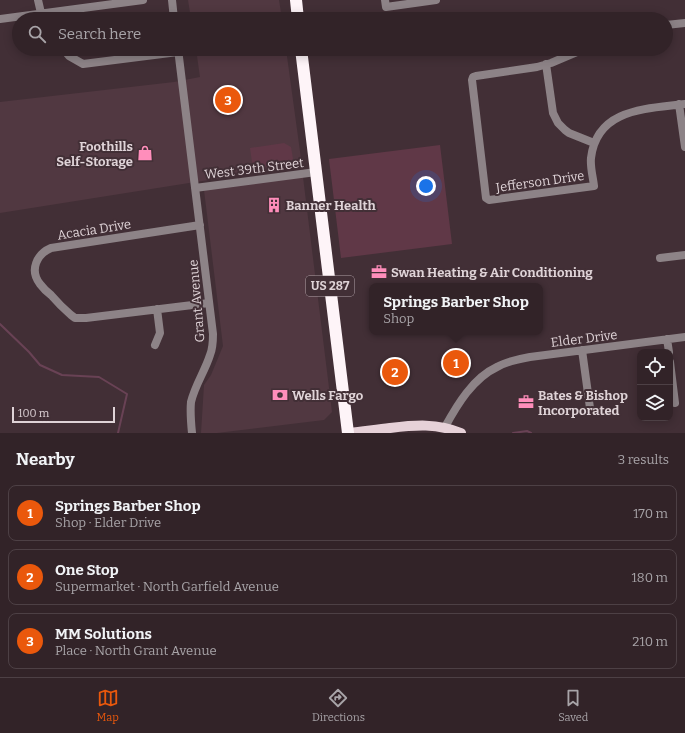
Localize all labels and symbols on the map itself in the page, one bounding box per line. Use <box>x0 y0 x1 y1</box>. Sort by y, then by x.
pin: 3 <box>215 85 241 115</box>
place label: Foothills Self-Storage <box>56 139 133 169</box>
shop icon: Foothills Self-Storage <box>136 144 154 162</box>
street label: West 39th Street <box>204 155 305 182</box>
street label: Jefferson Drive <box>494 168 585 195</box>
your location <box>416 176 436 196</box>
building icon: Banner Health <box>265 196 283 214</box>
place label: Banner Health <box>286 198 377 213</box>
street label: Acacia Drive <box>56 216 132 243</box>
street label: Grant Avenue <box>185 259 208 343</box>
office icon: Swan Heating & Air Conditioning <box>370 263 388 281</box>
place label: Swan Heating & Air Conditioning <box>391 265 593 280</box>
road number: US 287 <box>306 276 354 296</box>
street label: Elder Drive <box>550 327 618 350</box>
pin: 1 <box>443 348 469 378</box>
pin: 2 <box>382 357 408 387</box>
bank icon: Wells Fargo <box>271 386 289 404</box>
place label: Wells Fargo <box>292 388 364 403</box>
place label: Bates & Bishop Incorporated <box>538 388 628 418</box>
office icon: Bates & Bishop Incorporated <box>517 393 535 411</box>
scale bar <box>12 405 115 424</box>

